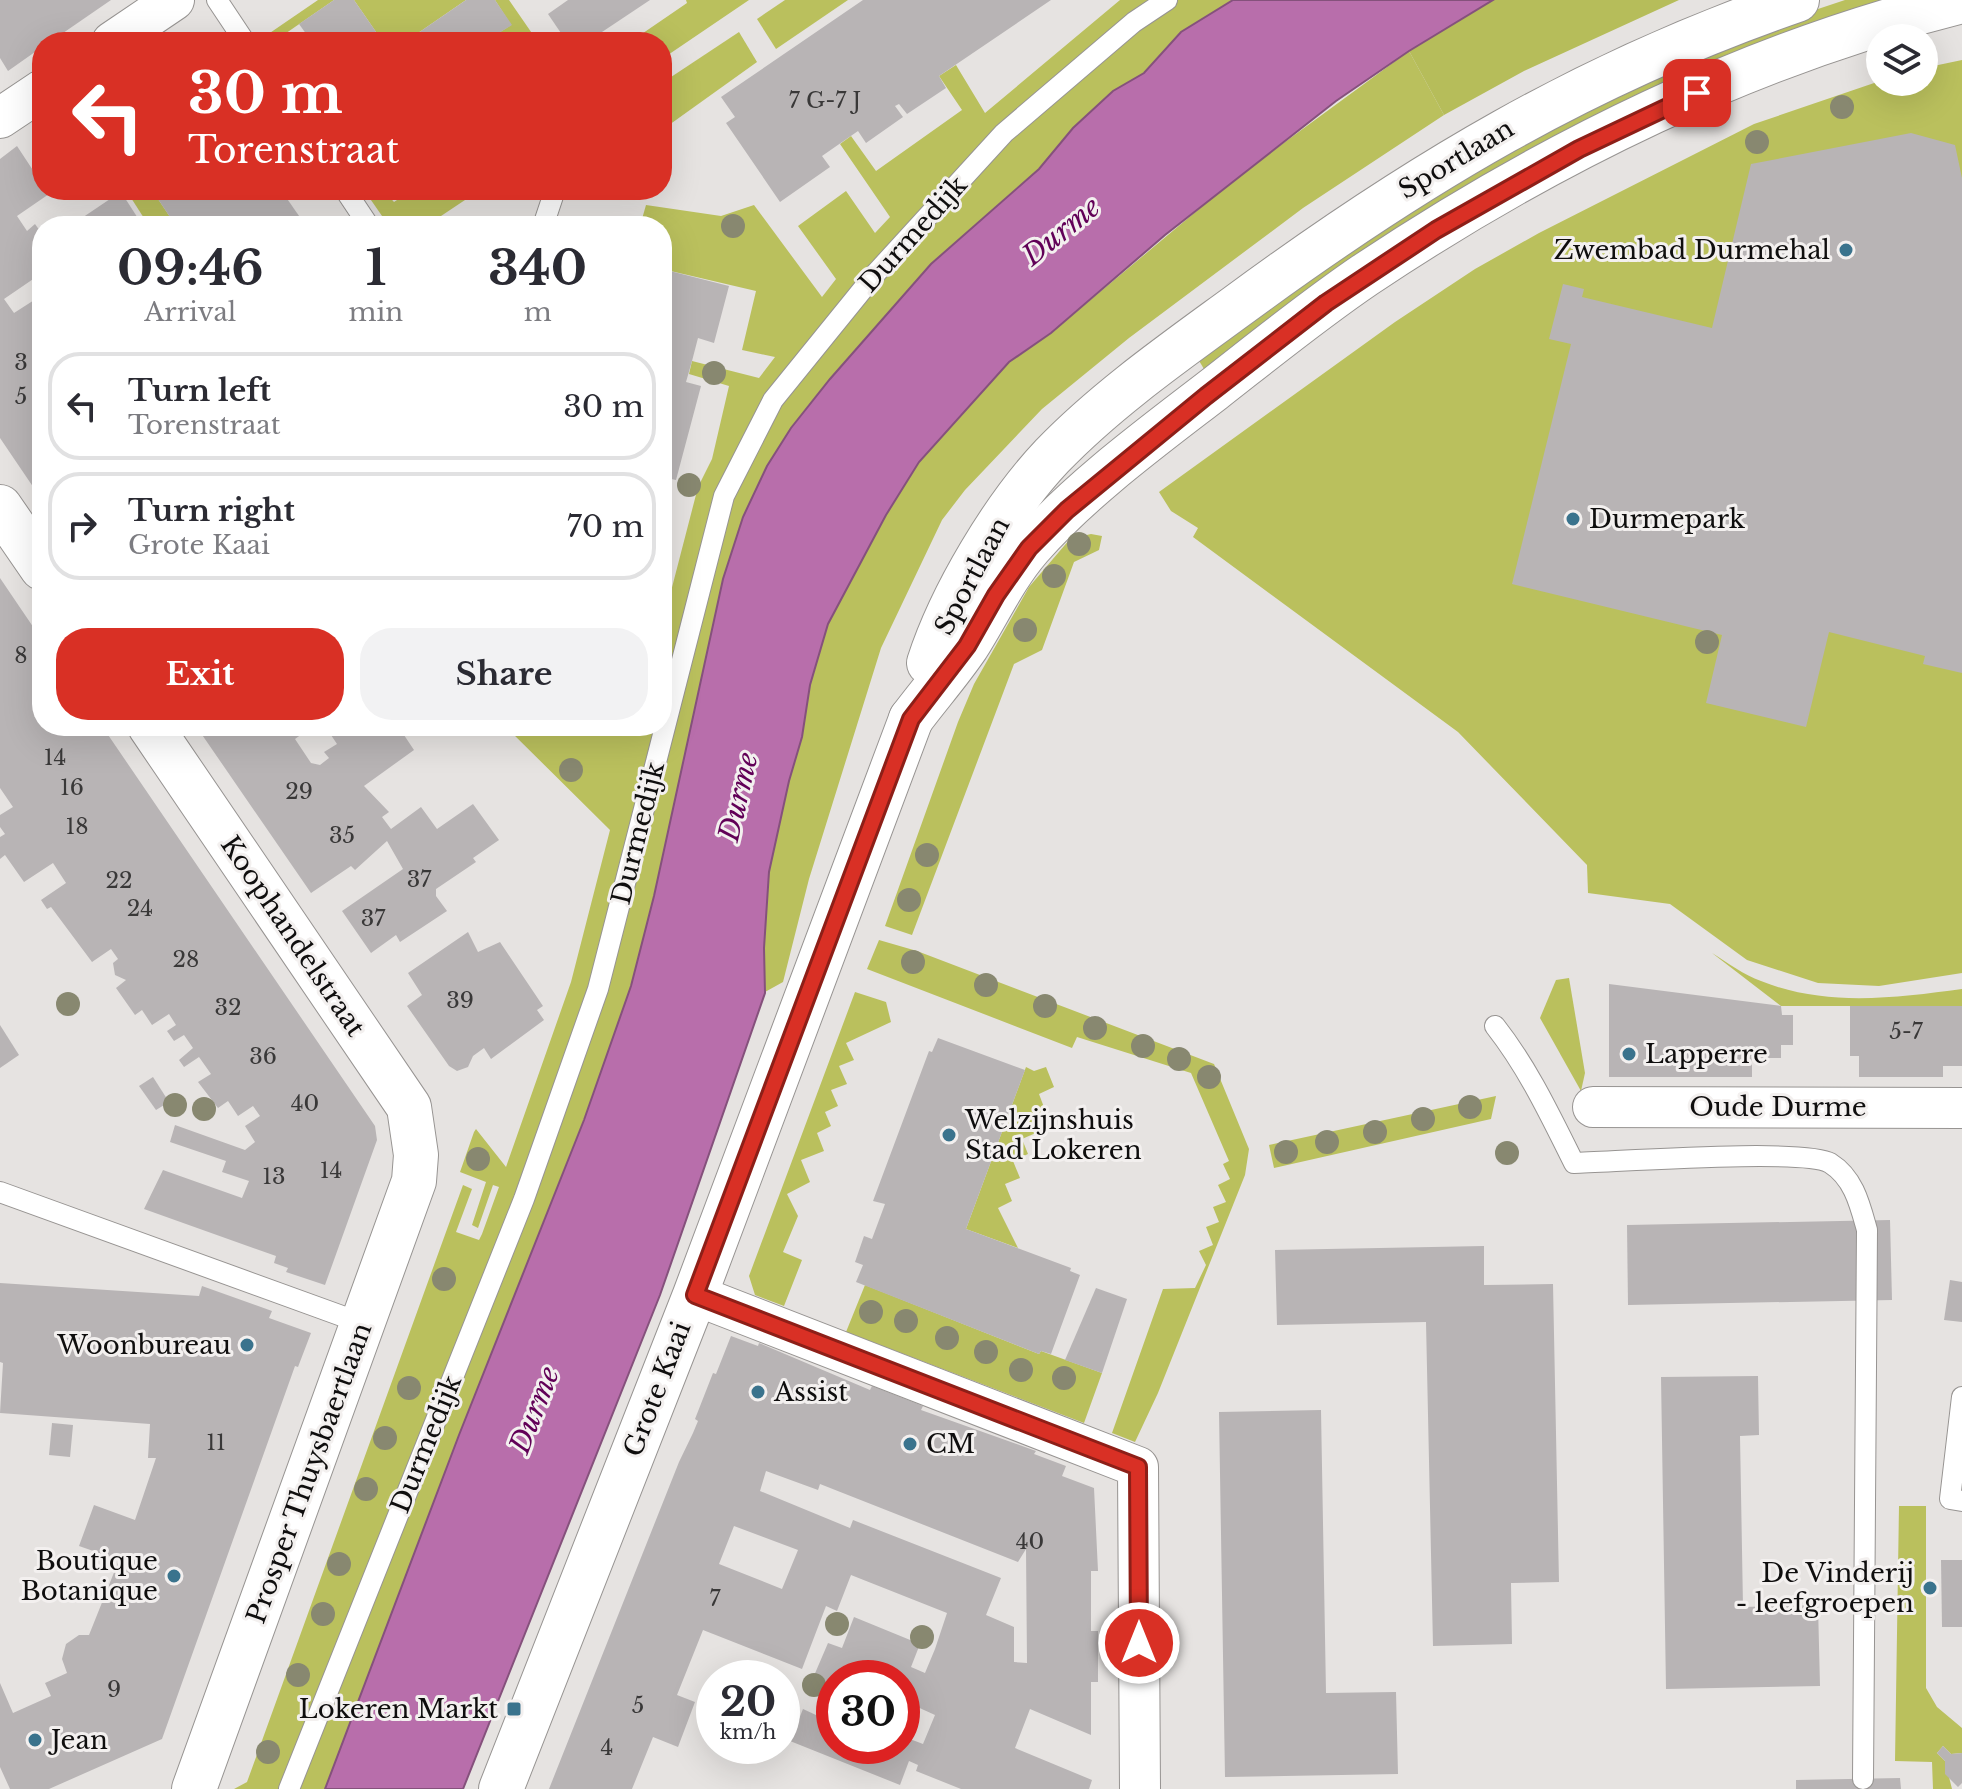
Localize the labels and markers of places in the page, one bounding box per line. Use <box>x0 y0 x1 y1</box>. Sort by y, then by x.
pin <box>1663 59 1731 127</box>
place label: Zwembad Durmehal <box>1554 234 1830 266</box>
marker: Zwembad Durmehal <box>1837 241 1855 259</box>
place label: Durmepark <box>1589 503 1745 535</box>
marker: Durmepark <box>1564 510 1582 528</box>
place label: Lapperre <box>1645 1038 1768 1070</box>
marker: Lapperre <box>1620 1045 1638 1063</box>
place label: Welzijnshuis Stad Lokeren <box>964 1104 1142 1166</box>
marker: Welzijnshuis Stad Lokeren <box>940 1126 958 1144</box>
place label: Woonbureau <box>56 1329 231 1361</box>
marker: Woonbureau <box>238 1336 256 1354</box>
place label: Assist <box>773 1376 848 1408</box>
marker: Assist <box>749 1383 767 1401</box>
place label: CM <box>926 1428 975 1460</box>
marker: CM <box>901 1435 919 1453</box>
place label: Boutique Botanique <box>21 1545 158 1607</box>
place label: De Vinderij - leefgroepen <box>1736 1557 1914 1619</box>
marker: Boutique Botanique <box>165 1567 183 1585</box>
marker: De Vinderij - leefgroepen <box>1921 1579 1939 1597</box>
place label: Lokeren Markt <box>299 1693 498 1725</box>
marker: Lokeren Markt <box>505 1700 523 1718</box>
place label: Jean <box>48 1724 108 1756</box>
marker: Jean <box>26 1731 44 1749</box>

